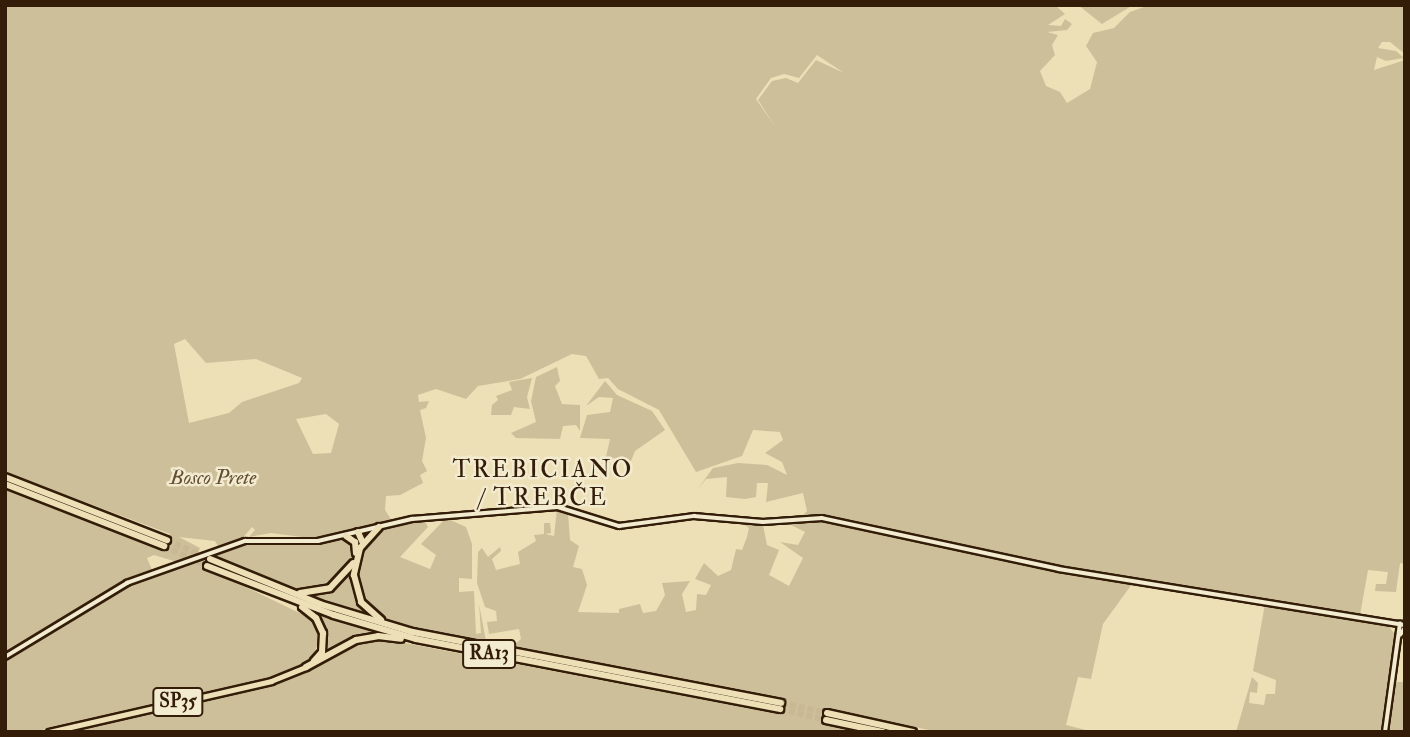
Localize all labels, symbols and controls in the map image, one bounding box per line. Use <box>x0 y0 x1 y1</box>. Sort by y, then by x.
district label: TREBICIANO / TREBČE <box>454 456 632 512</box>
park label: Bosco Prete <box>170 465 256 491</box>
road number: RA13 <box>461 638 517 670</box>
road number: SP35 <box>152 687 204 718</box>

